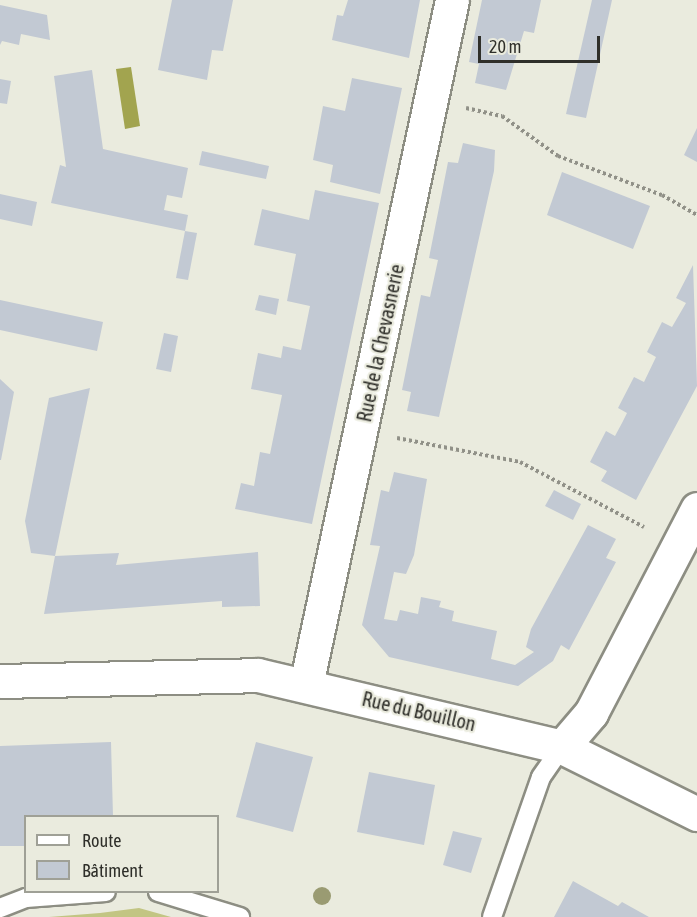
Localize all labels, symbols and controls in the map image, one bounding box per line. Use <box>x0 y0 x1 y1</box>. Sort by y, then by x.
scale bar <box>481 24 602 62</box>
text: 20 m <box>489 36 521 57</box>
street label: Rue de la Chevasnerie <box>352 262 408 424</box>
street label: Rue du Bouillon <box>360 686 478 736</box>
legend <box>24 815 219 893</box>
text: Route <box>82 830 121 851</box>
text: Bâtiment <box>82 860 143 881</box>

